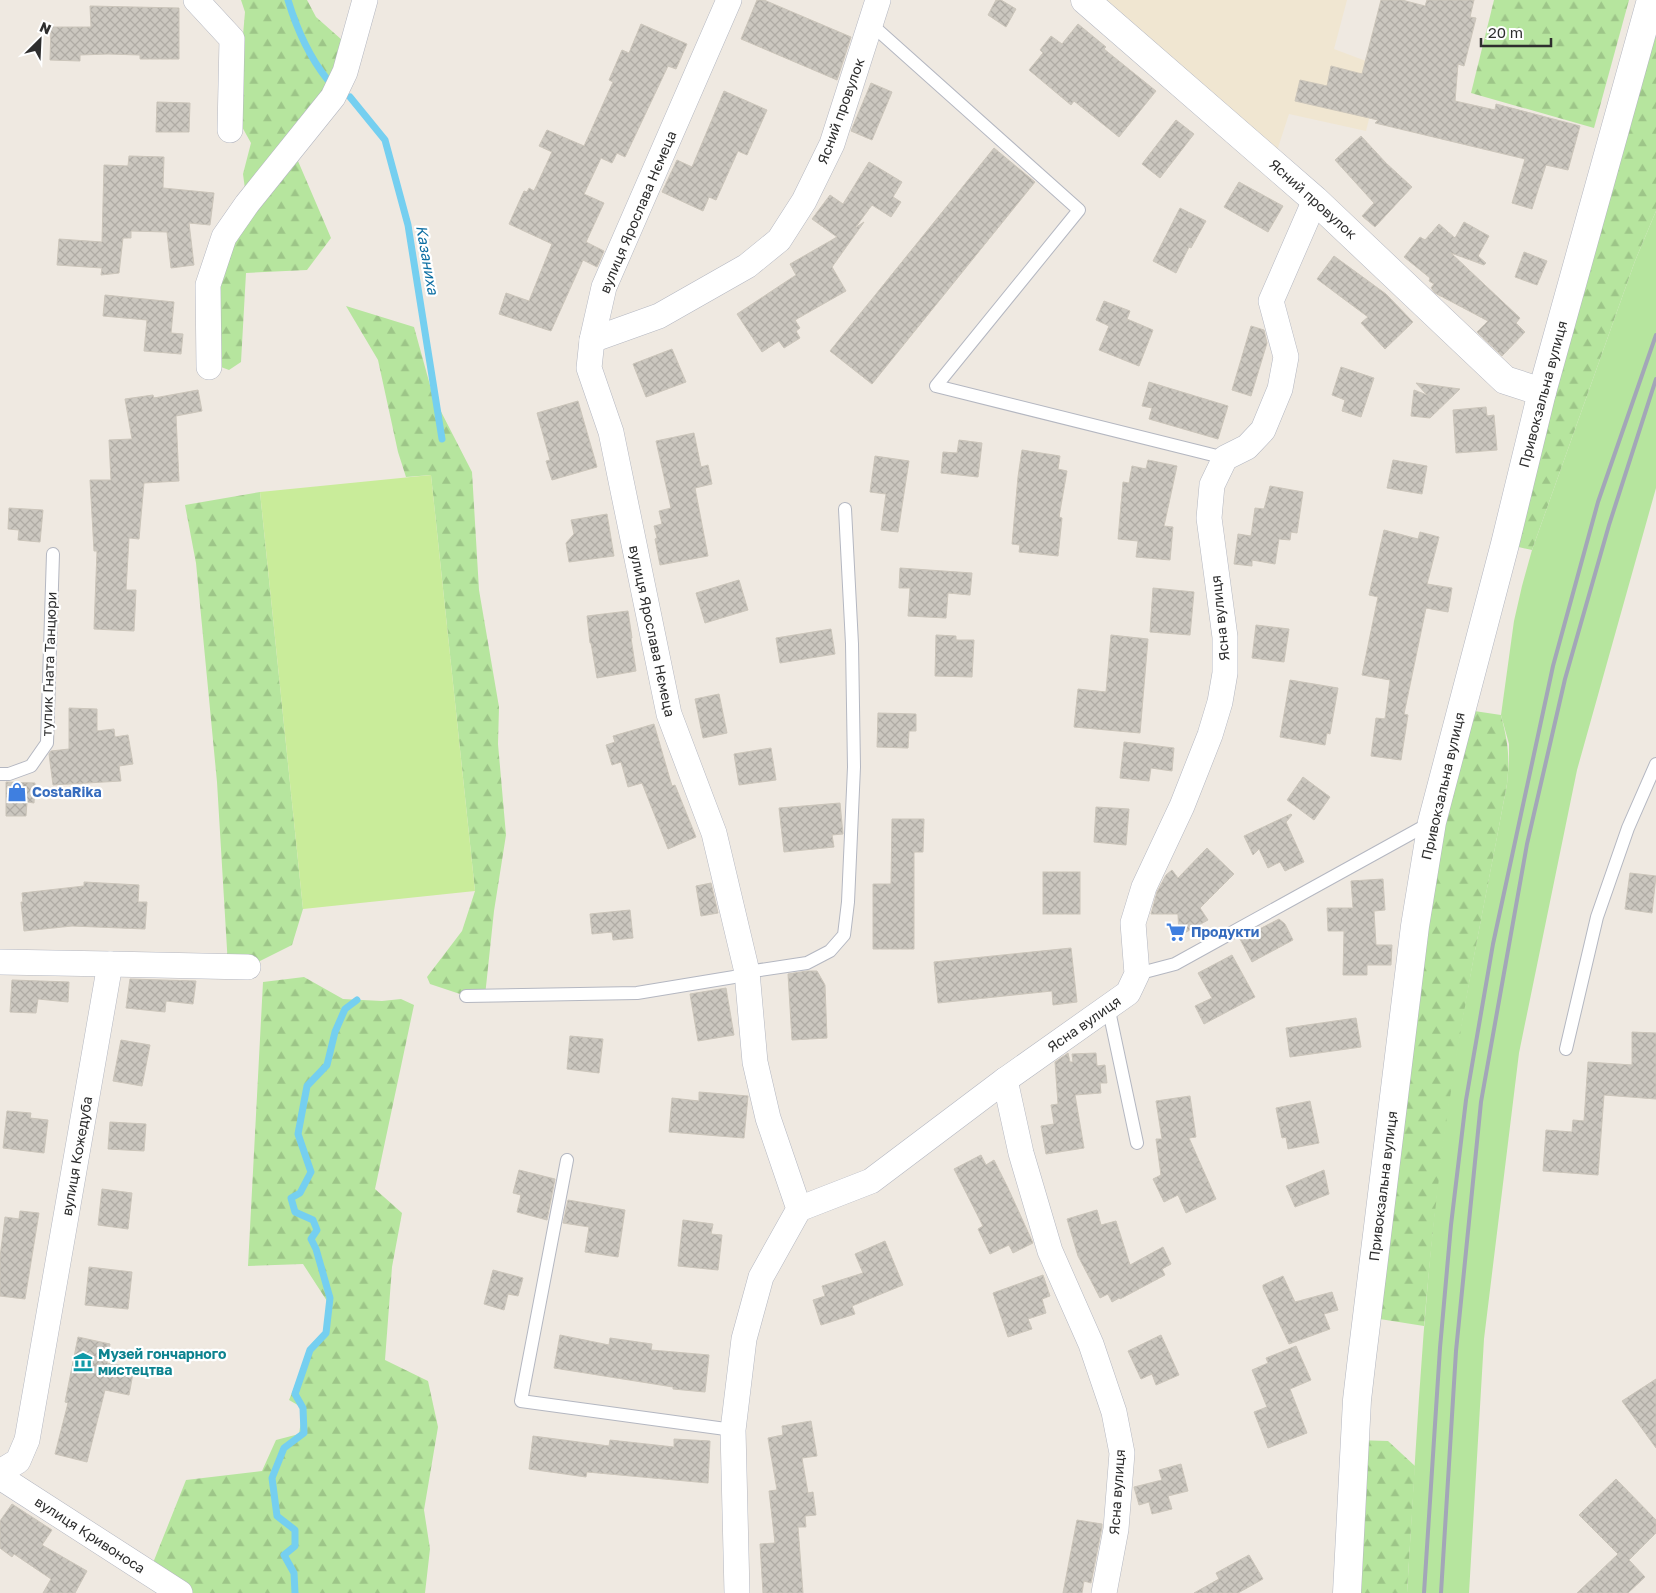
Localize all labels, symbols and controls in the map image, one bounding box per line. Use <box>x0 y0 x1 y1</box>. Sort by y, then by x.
north arrow <box>15 15 65 65</box>
scale bar <box>1481 15 1551 47</box>
text: N <box>37 18 54 38</box>
text: 20 m <box>1488 23 1523 41</box>
street label: Ясний провулок <box>813 55 868 166</box>
street label: вулиця Ярослава Нємеца <box>596 128 680 296</box>
street label: Ясний провулок <box>1266 155 1360 242</box>
water label: Казаниха <box>413 224 443 296</box>
street label: Привокзальна вулиця <box>1515 319 1570 469</box>
street label: вулиця Ярослава Нємеца <box>626 544 679 718</box>
street label: Ясна вулиця <box>1207 574 1232 662</box>
street label: тупик Гната Танцюри <box>37 591 60 737</box>
street label: Привокзальна вулиця <box>1417 710 1468 862</box>
shop icon: CostaRika <box>6 781 28 803</box>
place label: CostaRika <box>32 783 102 800</box>
supermarket icon: Продукти <box>1165 921 1187 943</box>
place label: Продукти <box>1191 923 1259 940</box>
street label: Ясна вулиця <box>1044 992 1124 1055</box>
street label: вулиця Кожедуба <box>58 1095 95 1217</box>
street label: Привокзальна вулиця <box>1365 1110 1400 1262</box>
place label: Музей гончарного мистецтва <box>98 1345 226 1378</box>
museum icon: Музей гончарного мистецтва <box>72 1351 94 1373</box>
street label: Ясна вулиця <box>1105 1449 1128 1535</box>
street label: вулиця Кривоноса <box>32 1493 149 1577</box>

